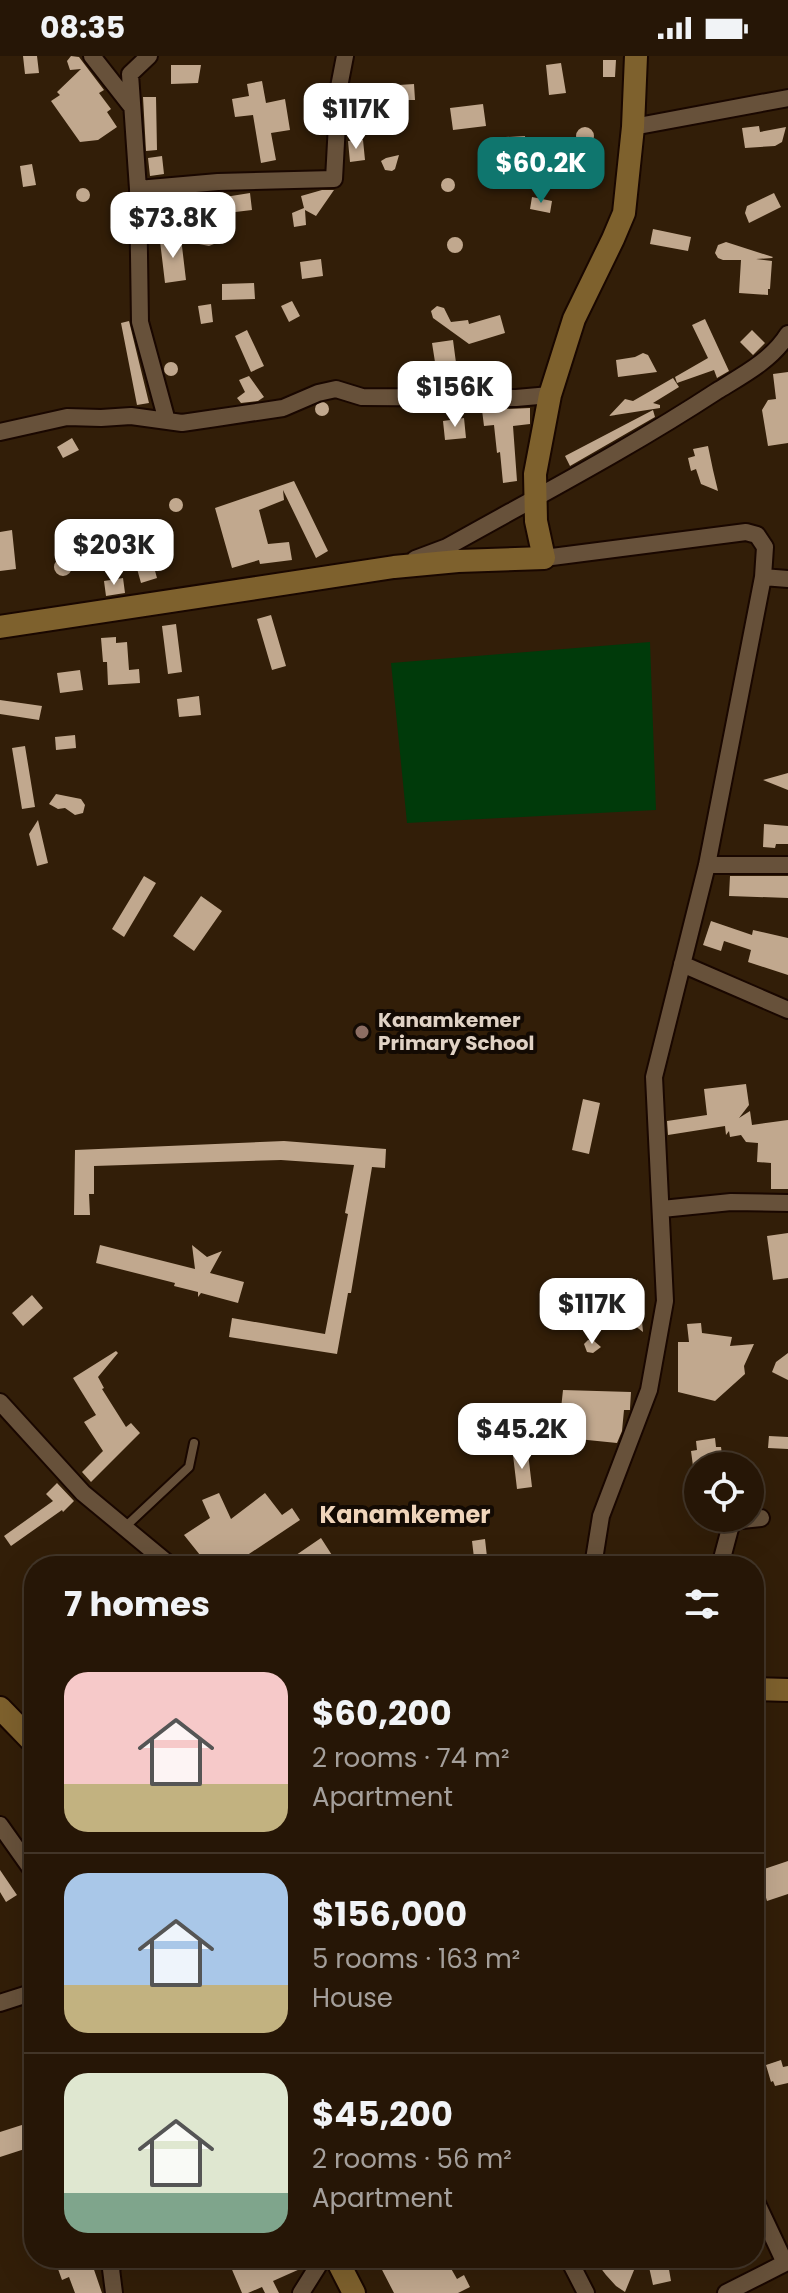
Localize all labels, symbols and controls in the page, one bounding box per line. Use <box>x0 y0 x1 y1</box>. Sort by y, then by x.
text: 08:35 <box>40 6 125 49</box>
pin: $117K <box>300 83 412 151</box>
text: $117K <box>322 91 390 127</box>
pin: $60.2K <box>476 137 606 205</box>
text: $60.2K <box>496 145 586 181</box>
pin: $73.8K <box>108 192 238 260</box>
text: $73.8K <box>128 200 218 236</box>
pin: $156K <box>399 361 511 429</box>
text: $156K <box>416 369 494 405</box>
pin: $203K <box>58 519 170 587</box>
text: $203K <box>73 527 155 563</box>
place label: Kanamkemer Primary School <box>378 1006 534 1057</box>
marker: Kanamkemer Primary School <box>353 1023 371 1041</box>
pin: $117K <box>536 1278 648 1346</box>
text: $117K <box>558 1286 626 1322</box>
pin: $45.2K <box>457 1403 587 1471</box>
text: $45.2K <box>476 1411 568 1447</box>
map controls <box>684 1452 764 1532</box>
button: locate <box>684 1452 764 1532</box>
district label: Kanamkemer <box>320 1498 491 1531</box>
text: 7 homes <box>64 1580 210 1628</box>
icon: filters <box>680 1582 724 1626</box>
text: $60,200 <box>312 1689 452 1737</box>
icon: home <box>128 1704 224 1800</box>
text: 2 rooms · 74 m² <box>312 1740 509 1776</box>
text: Apartment <box>312 1779 453 1815</box>
text: $156,000 <box>312 1890 467 1938</box>
icon: home <box>128 1905 224 2001</box>
text: 5 rooms · 163 m² <box>312 1941 520 1977</box>
text: House <box>312 1980 393 2016</box>
text: $45,200 <box>312 2090 453 2138</box>
icon: home <box>128 2105 224 2201</box>
text: 2 rooms · 56 m² <box>312 2141 512 2177</box>
text: Apartment <box>312 2180 453 2216</box>

